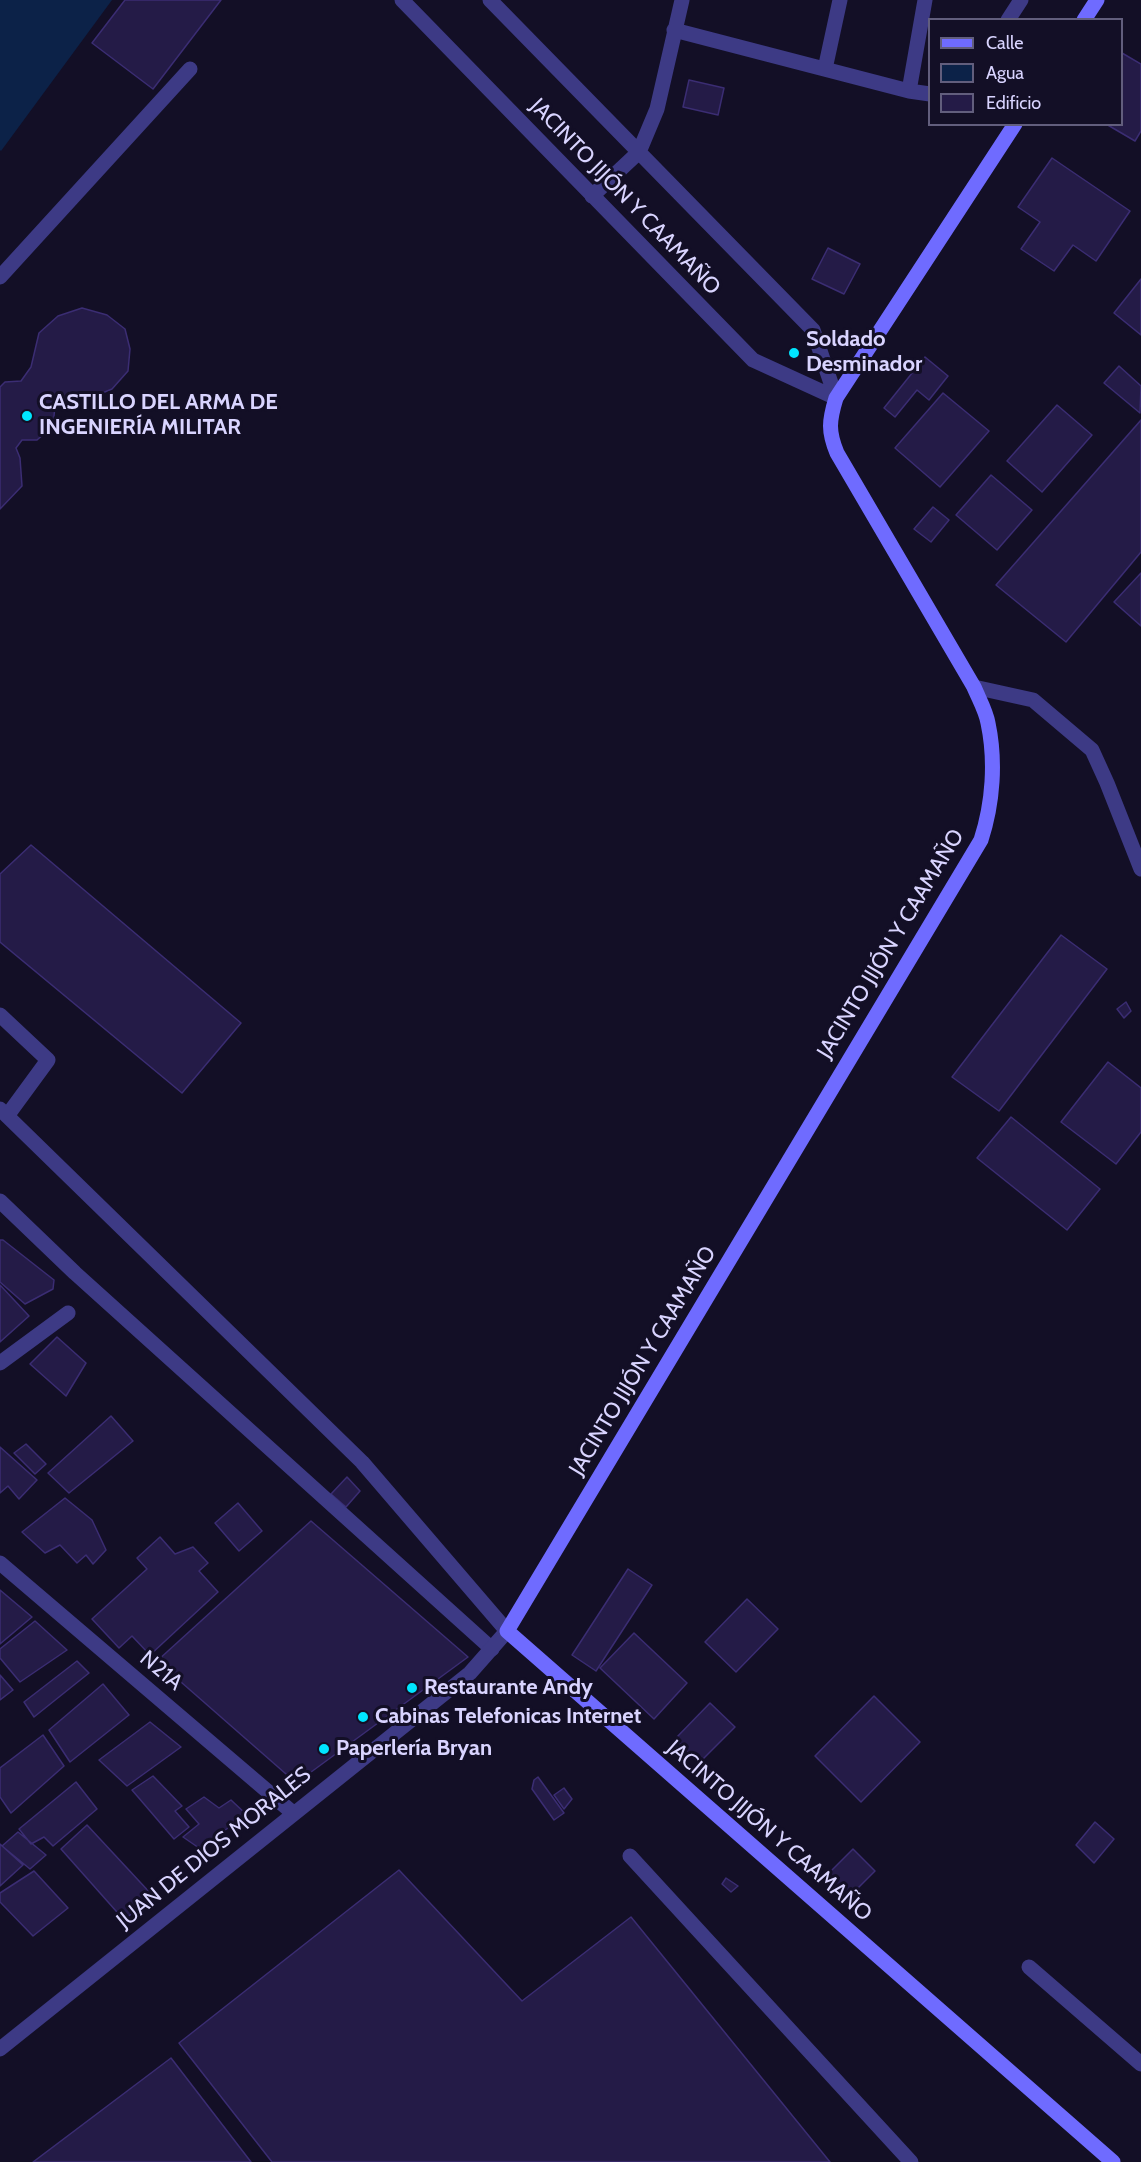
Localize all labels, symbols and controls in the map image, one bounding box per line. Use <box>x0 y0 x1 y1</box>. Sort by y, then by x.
legend <box>928 18 1123 126</box>
text: Calle <box>986 32 1023 54</box>
text: Agua <box>986 62 1024 84</box>
text: Edificio <box>986 92 1041 114</box>
street label: JACINTO JIJÓN Y CAAMAÑO <box>524 93 726 301</box>
place label: Soldado Desminador <box>806 327 922 378</box>
marker: Soldado Desminador <box>787 346 801 360</box>
place label: CASTILLO DEL ARMA DE INGENIERÍA MILITAR <box>39 390 278 442</box>
marker: CASTILLO DEL ARMA DE INGENIERÍA MILITAR <box>20 409 34 423</box>
street label: JACINTO JIJÓN Y CAAMAÑO <box>812 825 970 1063</box>
street label: JACINTO JIJÓN Y CAAMAÑO <box>564 1242 722 1480</box>
street label: N21A <box>134 1646 188 1696</box>
place label: Restaurante Andy <box>424 1675 593 1701</box>
marker: Restaurante Andy <box>405 1681 419 1695</box>
place label: Cabinas Telefonicas Internet <box>375 1704 641 1730</box>
marker: Cabinas Telefonicas Internet <box>356 1710 370 1724</box>
street label: JACINTO JIJÓN Y CAAMAÑO <box>661 1735 877 1927</box>
place label: Paperlería Bryan <box>336 1736 492 1762</box>
marker: Paperlería Bryan <box>317 1742 331 1756</box>
street label: JUAN DE DIOS MORALES <box>112 1762 316 1934</box>

